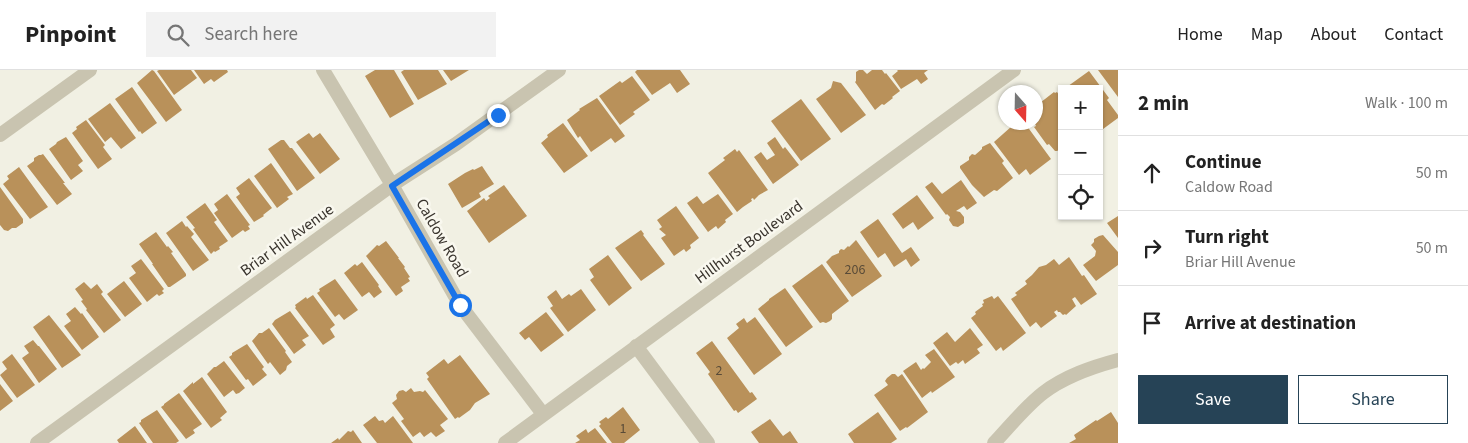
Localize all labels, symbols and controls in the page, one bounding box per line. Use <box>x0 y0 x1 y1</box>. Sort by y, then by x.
search box <box>146 12 496 57</box>
text: Pinpoint <box>25 17 116 52</box>
icon: search <box>164 21 192 49</box>
text: Search here <box>204 21 298 48</box>
text: Home <box>1177 22 1223 47</box>
text: Map <box>1251 22 1283 47</box>
text: About <box>1311 22 1356 47</box>
text: Contact <box>1384 22 1443 47</box>
north arrow <box>998 85 1043 130</box>
map controls <box>1058 85 1103 220</box>
button: + <box>1058 85 1103 130</box>
text: 2 min <box>1138 88 1189 118</box>
text: Walk · 100 m <box>1365 92 1448 114</box>
route end <box>487 104 510 127</box>
button: − <box>1058 130 1103 175</box>
text: Continue <box>1185 149 1262 176</box>
icon: ahead <box>1138 159 1166 187</box>
text: 50 m <box>1416 162 1448 184</box>
button: locate <box>1058 175 1103 220</box>
text: Caldow Road <box>1185 176 1273 198</box>
street label: Caldow Road <box>411 194 473 282</box>
street label: Hillhurst Boulevard <box>690 195 808 289</box>
street label: Briar Hill Avenue <box>236 199 338 281</box>
text: Turn right <box>1185 224 1269 251</box>
icon: right <box>1138 234 1166 262</box>
text: 50 m <box>1416 237 1448 259</box>
text: Briar Hill Avenue <box>1185 251 1296 273</box>
house number: 206 <box>845 260 865 280</box>
route start <box>449 294 472 317</box>
icon: arrive <box>1138 309 1166 337</box>
text: Arrive at destination <box>1185 310 1356 337</box>
house number: 2 <box>716 361 723 381</box>
button: Save <box>1138 375 1288 424</box>
button: Share <box>1298 375 1448 424</box>
house number: 1 <box>620 419 627 439</box>

